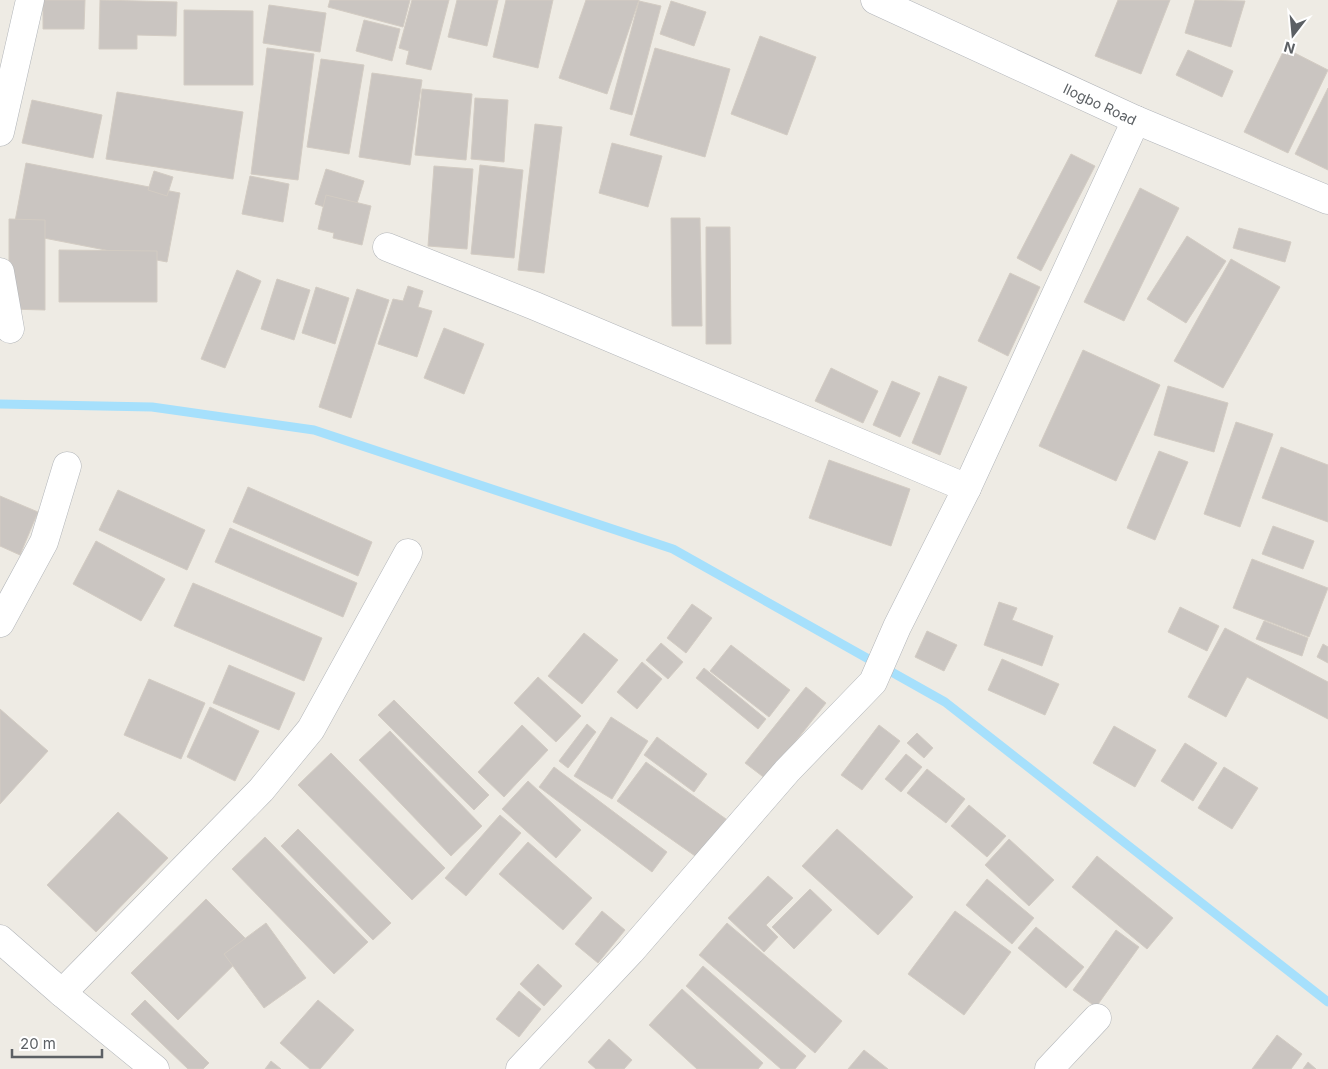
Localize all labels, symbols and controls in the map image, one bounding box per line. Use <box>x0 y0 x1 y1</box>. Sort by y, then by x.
north arrow <box>1268 10 1318 60</box>
text: N <box>1282 38 1297 58</box>
street label: Ilogbo Road <box>1061 80 1139 128</box>
scale bar <box>12 1026 102 1058</box>
text: 20 m <box>20 1034 56 1053</box>

